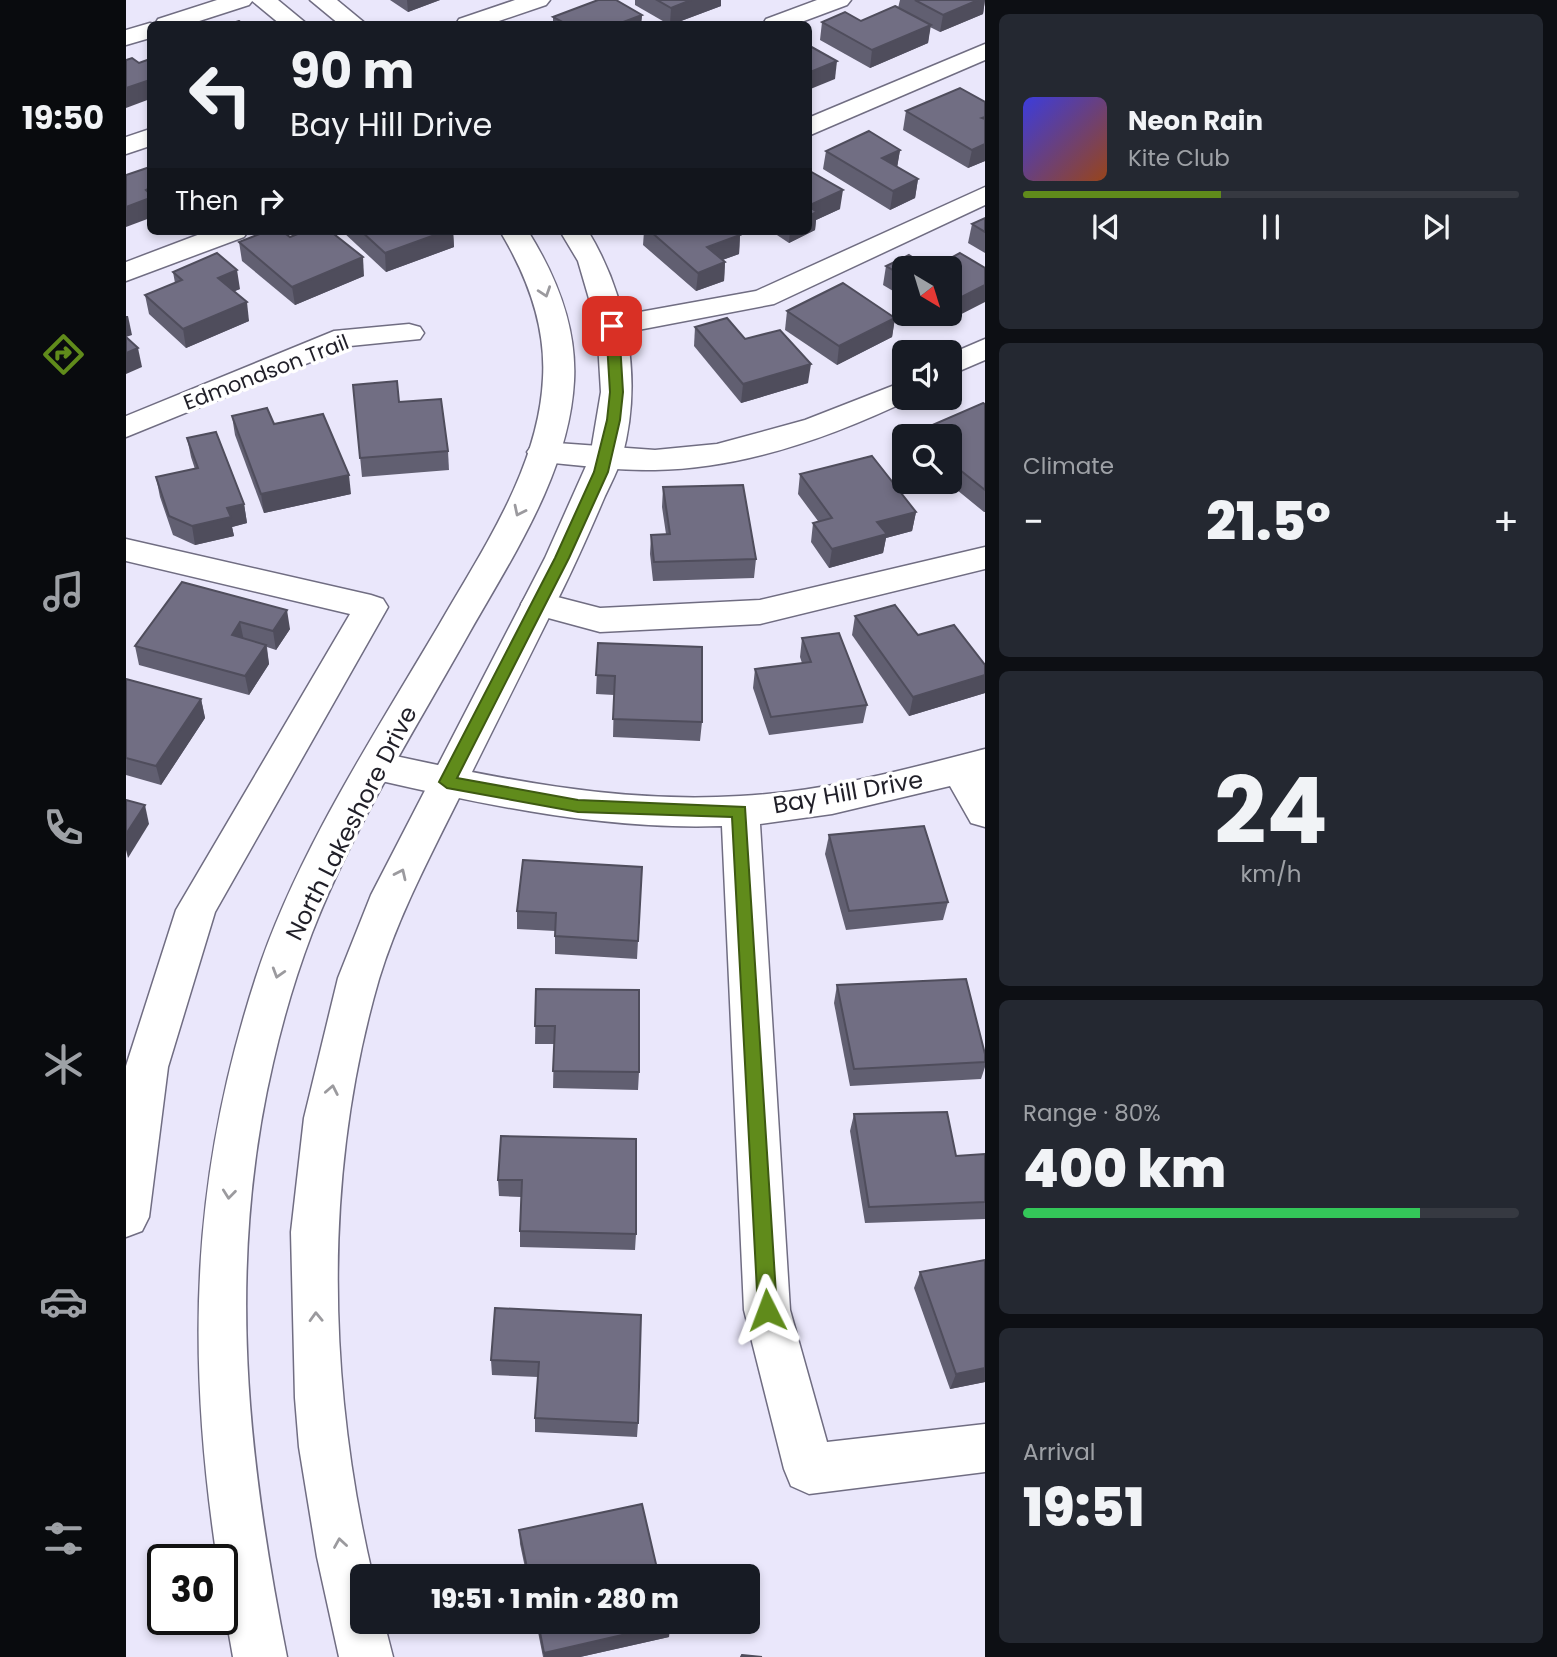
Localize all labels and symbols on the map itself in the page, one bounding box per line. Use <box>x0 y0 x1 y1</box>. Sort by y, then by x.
north arrow <box>892 256 962 326</box>
one-way arrow <box>537 285 551 297</box>
pin <box>582 296 642 356</box>
street label: Edmondson Trail <box>179 327 353 417</box>
one-way arrow <box>513 504 527 516</box>
street label: North Lakeshore Drive <box>277 700 425 946</box>
street label: Bay Hill Drive <box>770 763 926 821</box>
one-way arrow <box>393 869 407 882</box>
one-way arrow <box>272 967 287 979</box>
one-way arrow <box>323 1084 338 1096</box>
one-way arrow <box>222 1189 237 1200</box>
position arrow <box>730 1273 804 1347</box>
one-way arrow <box>308 1311 324 1322</box>
one-way arrow <box>333 1537 348 1549</box>
speed limit sign: 30 <box>147 1544 238 1635</box>

